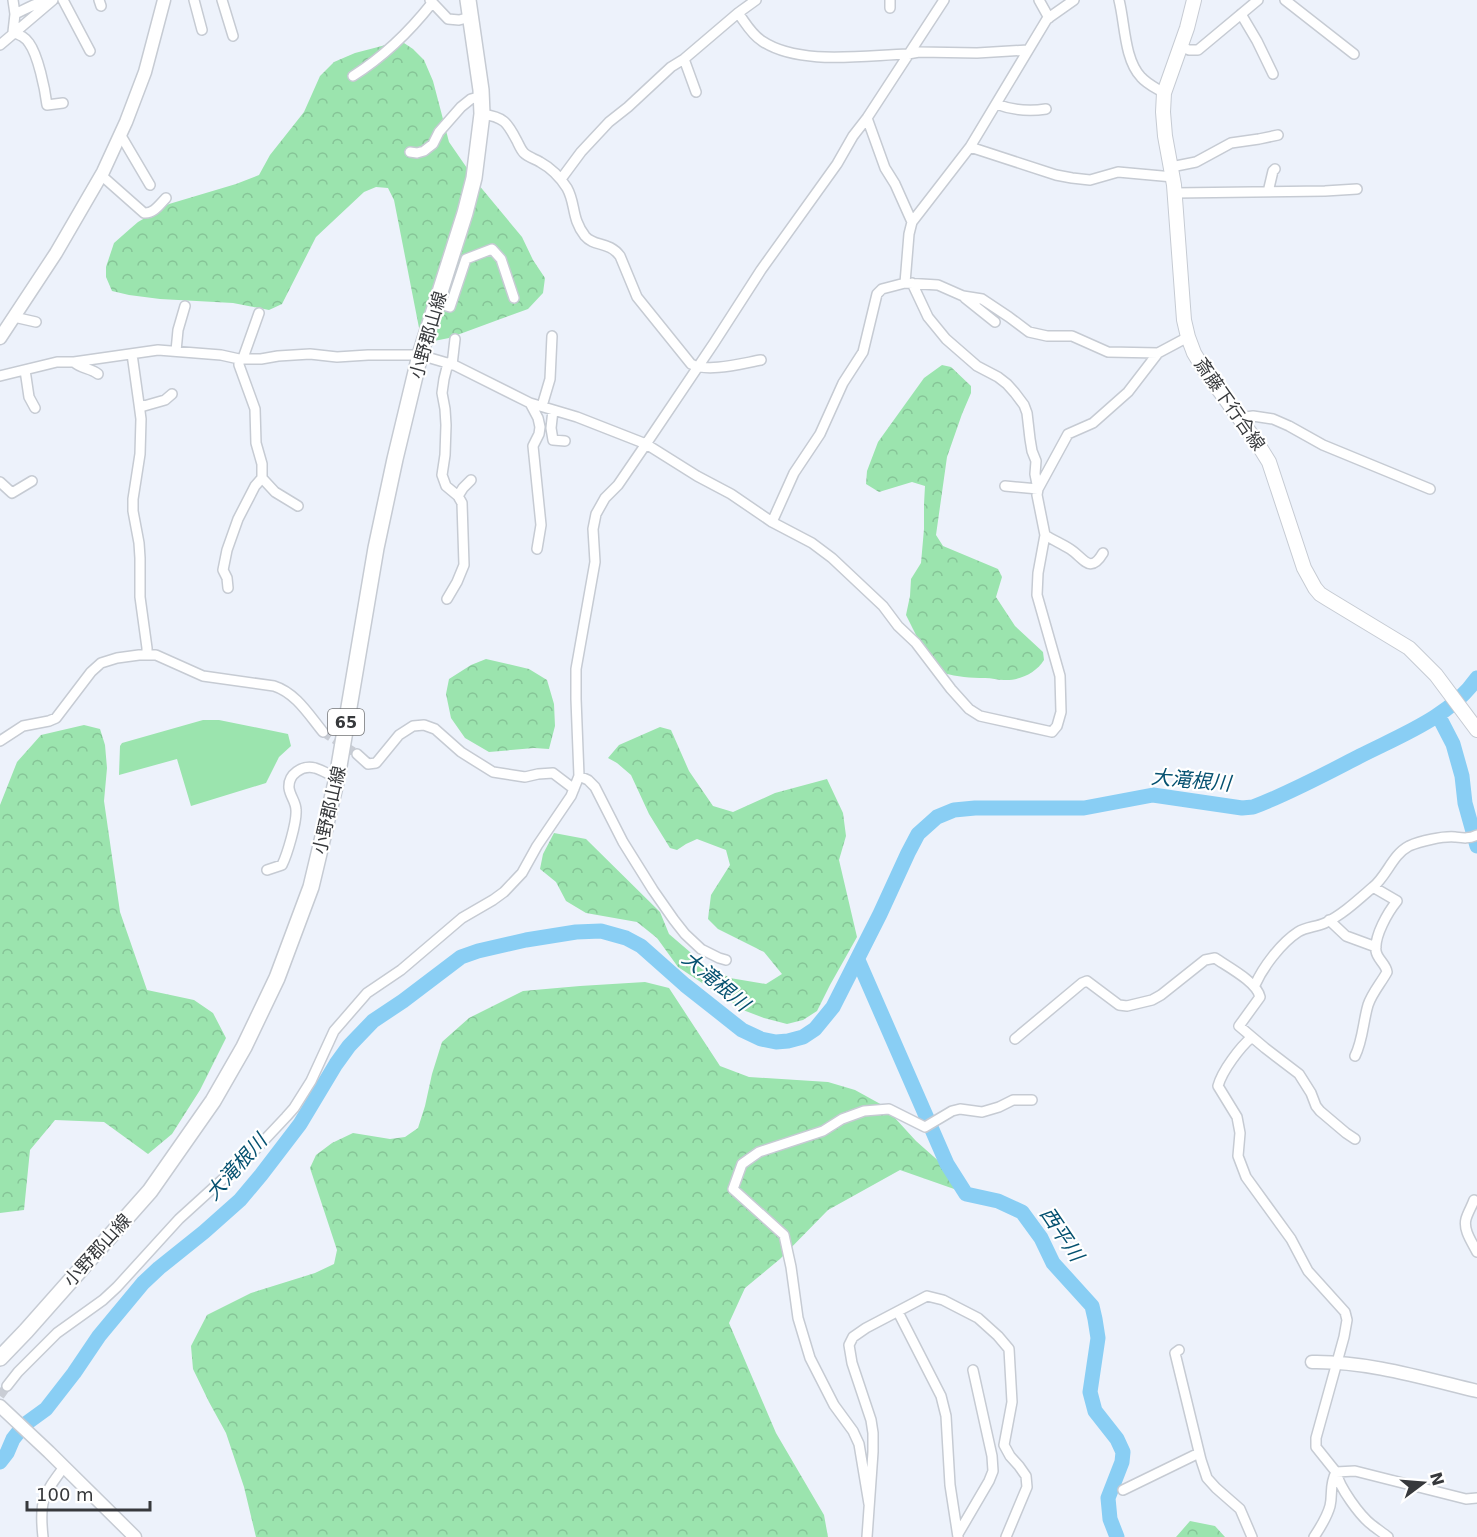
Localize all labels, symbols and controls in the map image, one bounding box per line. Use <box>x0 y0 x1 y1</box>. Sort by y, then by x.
street label: 小野郡山線 <box>406 289 450 381</box>
street label: 斎藤下行合線 <box>1190 354 1270 454</box>
road number: 65 <box>328 709 364 735</box>
street label: 小野郡山線 <box>309 764 349 856</box>
water label: 大滝根川 <box>1150 765 1234 796</box>
water label: 大滝根川 <box>678 946 756 1017</box>
water label: 大滝根川 <box>200 1128 273 1205</box>
water label: 西平川 <box>1035 1202 1090 1267</box>
street label: 小野郡山線 <box>59 1210 135 1290</box>
north arrow <box>1393 1453 1453 1513</box>
text: N <box>1426 1470 1448 1488</box>
scale bar <box>27 1474 150 1512</box>
text: 100 m <box>36 1484 94 1505</box>

